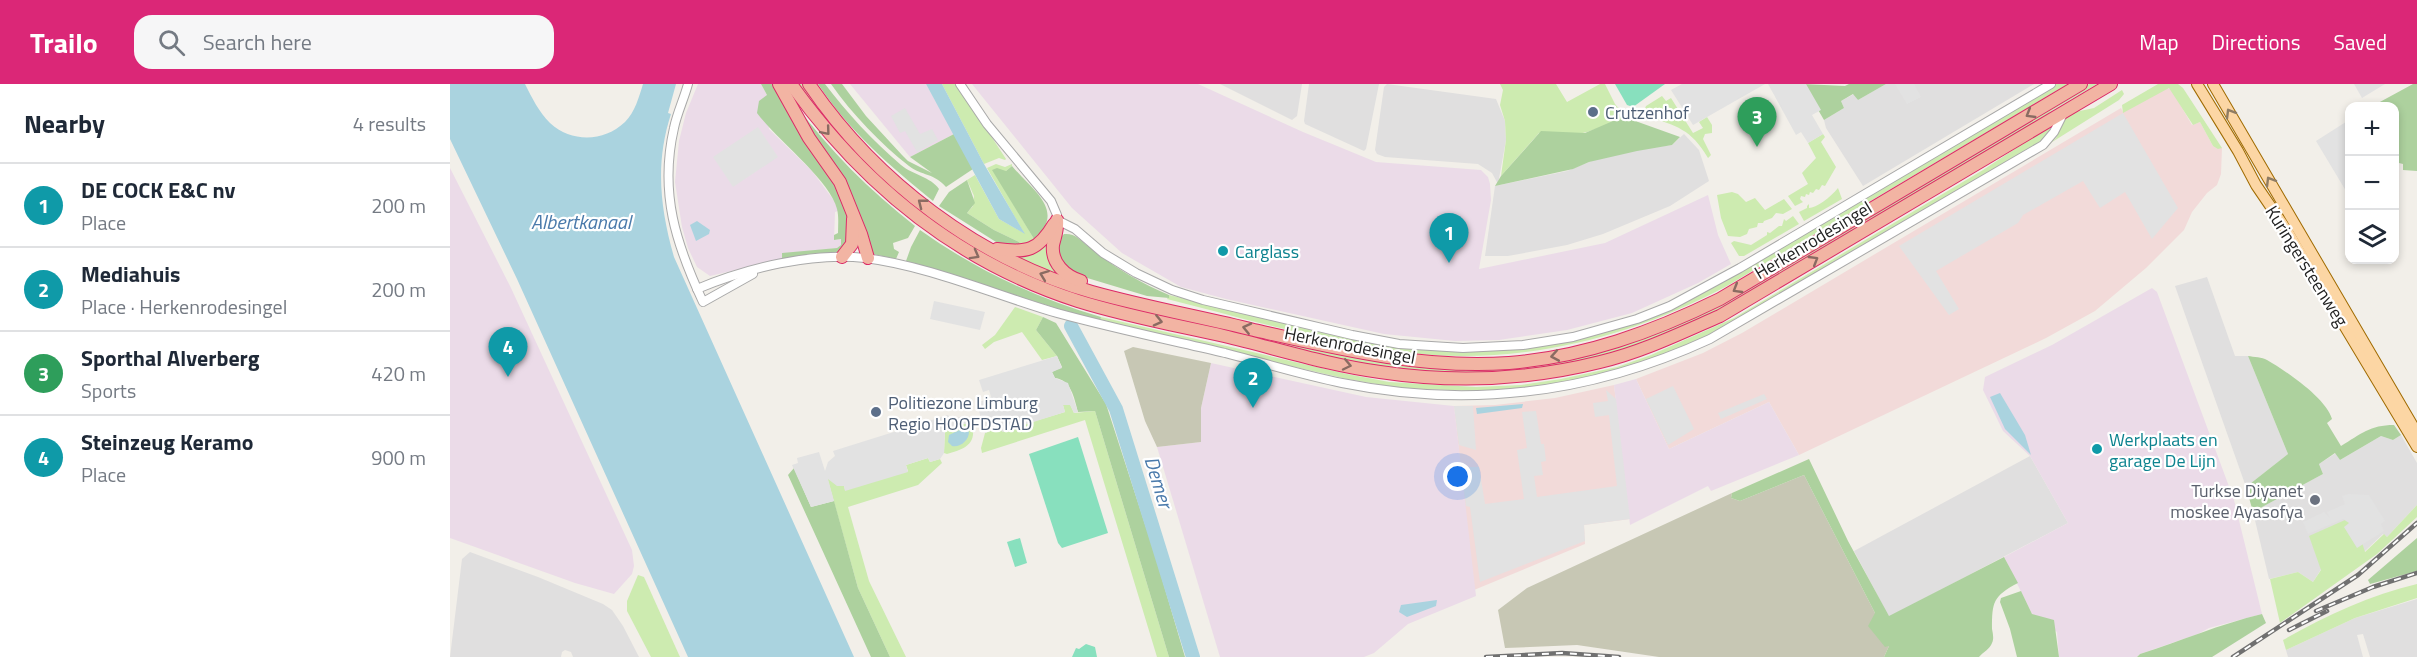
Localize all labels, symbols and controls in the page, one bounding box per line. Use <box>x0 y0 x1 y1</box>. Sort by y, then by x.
search box <box>134 15 554 69</box>
text: Trailo <box>30 21 98 64</box>
text: Search here <box>203 25 312 59</box>
icon: search <box>155 26 188 59</box>
text: Map <box>2139 26 2179 58</box>
text: Directions <box>2212 26 2301 58</box>
text: Saved <box>2334 26 2387 58</box>
pin: 3 <box>1738 98 1776 147</box>
place label: Crutzenhof <box>1605 99 1689 126</box>
map controls <box>2345 102 2399 264</box>
button: + <box>2345 102 2399 156</box>
text: Nearby <box>24 104 105 143</box>
marker: Crutzenhof <box>1586 105 1600 119</box>
one-way arrow <box>2026 106 2036 118</box>
text: 4 results <box>353 108 426 139</box>
one-way arrow <box>2226 109 2237 119</box>
one-way arrow <box>819 124 830 135</box>
button: − <box>2345 156 2399 210</box>
text: DE COCK E&C nv <box>81 173 236 207</box>
one-way arrow <box>2265 177 2277 187</box>
text: 1 <box>38 190 49 221</box>
text: 200 m <box>371 190 426 221</box>
street label: Herkenrodesingel <box>1749 194 1877 286</box>
one-way arrow <box>918 199 929 210</box>
street label: Kuringersteenweg <box>2259 200 2355 332</box>
water label: Albertkanaal <box>531 206 634 237</box>
text: Place <box>81 207 126 238</box>
button: layers <box>2345 210 2399 264</box>
pin: 1 <box>1430 214 1468 263</box>
place label: Carglass <box>1235 238 1299 265</box>
marker: Carglass <box>1216 244 1230 258</box>
one-way arrow <box>969 248 979 259</box>
one-way arrow <box>1808 256 1818 268</box>
text: Mediahuis <box>81 257 180 291</box>
one-way arrow <box>1040 270 1051 282</box>
text: 2 <box>38 274 49 305</box>
text: 200 m <box>371 274 426 305</box>
one-way arrow <box>1733 282 1743 294</box>
text: Place · Herkenrodesingel <box>81 291 287 322</box>
one-way arrow <box>1152 313 1162 326</box>
street label: Herkenrodesingel <box>1282 319 1418 371</box>
one-way arrow <box>1242 322 1252 335</box>
pin: 4 <box>488 328 528 377</box>
text: Sporthal Alverberg <box>81 341 260 375</box>
one-way arrow <box>1550 350 1559 362</box>
text: 3 <box>38 358 49 389</box>
text: 420 m <box>371 358 426 389</box>
pin: 2 <box>1234 358 1272 408</box>
one-way arrow <box>1342 358 1352 371</box>
text: Sports <box>81 375 136 406</box>
place label: Politiezone Limburg Regio HOOFDSTAD <box>888 389 1038 437</box>
marker: Politiezone Limburg Regio HOOFDSTAD <box>869 405 883 419</box>
text: Steinzeug Keramo <box>81 425 253 459</box>
place label: Werkplaats en garage De Lijn <box>2109 426 2218 474</box>
text: 4 <box>38 442 49 473</box>
text: 900 m <box>371 442 426 473</box>
marker: Werkplaats en garage De Lijn <box>2090 442 2104 456</box>
water label: Demer <box>1137 452 1182 514</box>
text: Place <box>81 459 126 490</box>
your location <box>1443 462 1472 491</box>
place label: Turkse Diyanet moskee Ayasofya <box>2170 477 2304 525</box>
marker: Turkse Diyanet moskee Ayasofya <box>2308 493 2322 507</box>

